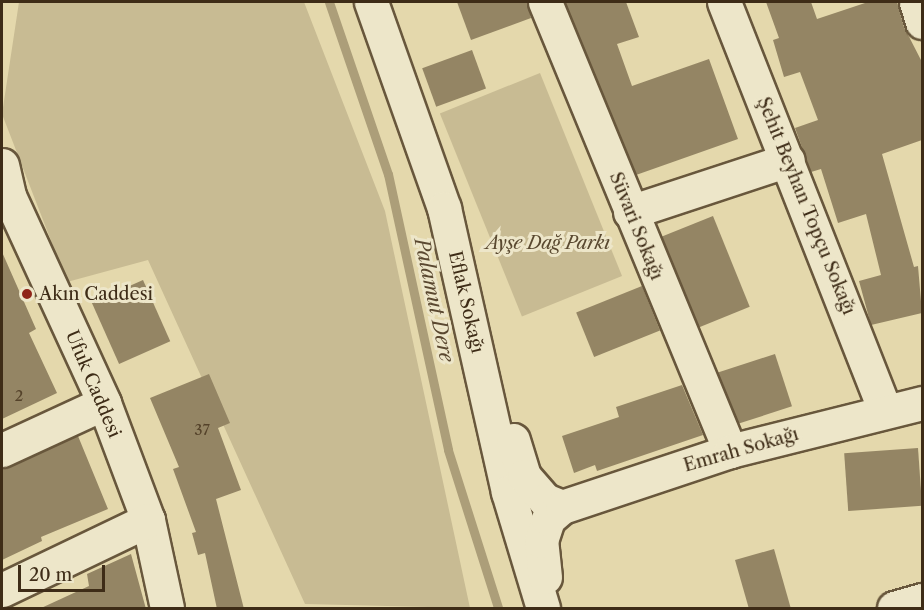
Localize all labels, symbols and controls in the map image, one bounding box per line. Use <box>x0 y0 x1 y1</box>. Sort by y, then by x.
street label: Şehit Beyhan Topçu Sokağı <box>752 94 860 318</box>
street label: Süvari Sokağı <box>605 169 667 283</box>
park label: Ayşe Dağ Parkı <box>486 232 610 254</box>
water label: Palamut Dere <box>409 236 459 364</box>
street label: Eflak Sokağı <box>444 249 488 355</box>
place label: Akın Caddesi <box>39 283 153 305</box>
marker: Akın Caddesi <box>20 287 34 301</box>
street label: Ufuk Caddesi <box>61 327 125 441</box>
house number: 2 <box>15 387 23 405</box>
house number: 37 <box>194 421 210 439</box>
street label: Emrah Sokağı <box>681 423 801 477</box>
scale bar <box>21 553 108 591</box>
text: 20 m <box>29 564 72 586</box>

